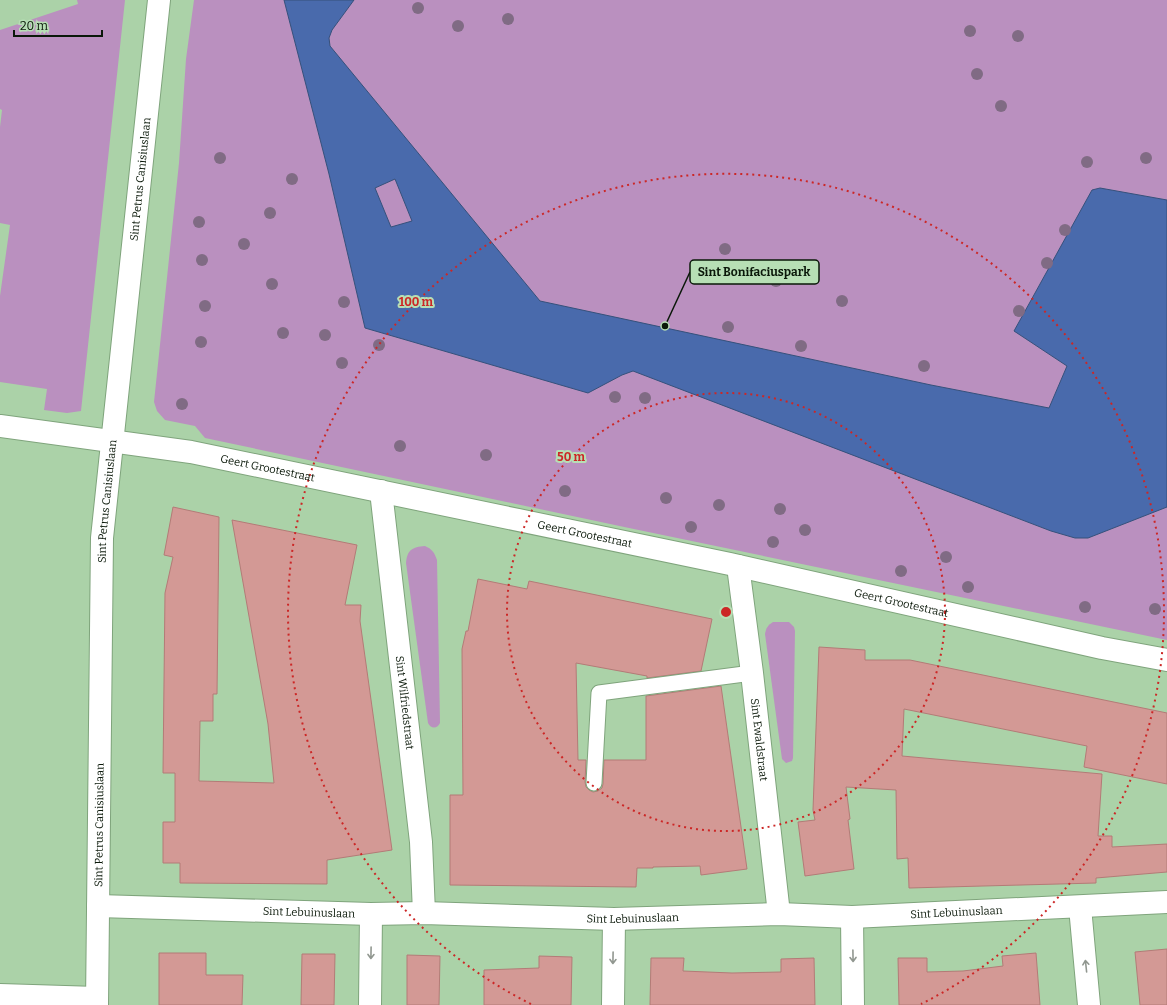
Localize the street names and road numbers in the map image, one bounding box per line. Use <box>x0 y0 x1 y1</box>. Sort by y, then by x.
street label: Sint Petrus Canisiuslaan <box>128 117 154 241</box>
street label: Sint Petrus Canisiuslaan <box>96 439 119 563</box>
street label: Geert Grootestraat <box>219 452 316 485</box>
street label: Geert Grootestraat <box>536 518 633 550</box>
street label: Geert Grootestraat <box>853 586 950 620</box>
street label: Sint Wilfriedstraat <box>393 655 416 750</box>
street label: Sint Ewaldstraat <box>748 698 770 782</box>
street label: Sint Petrus Canisiuslaan <box>92 763 107 887</box>
street label: Sint Lebuinuslaan <box>910 904 1003 921</box>
street label: Sint Lebuinuslaan <box>263 905 355 921</box>
street label: Sint Lebuinuslaan <box>586 911 679 926</box>

